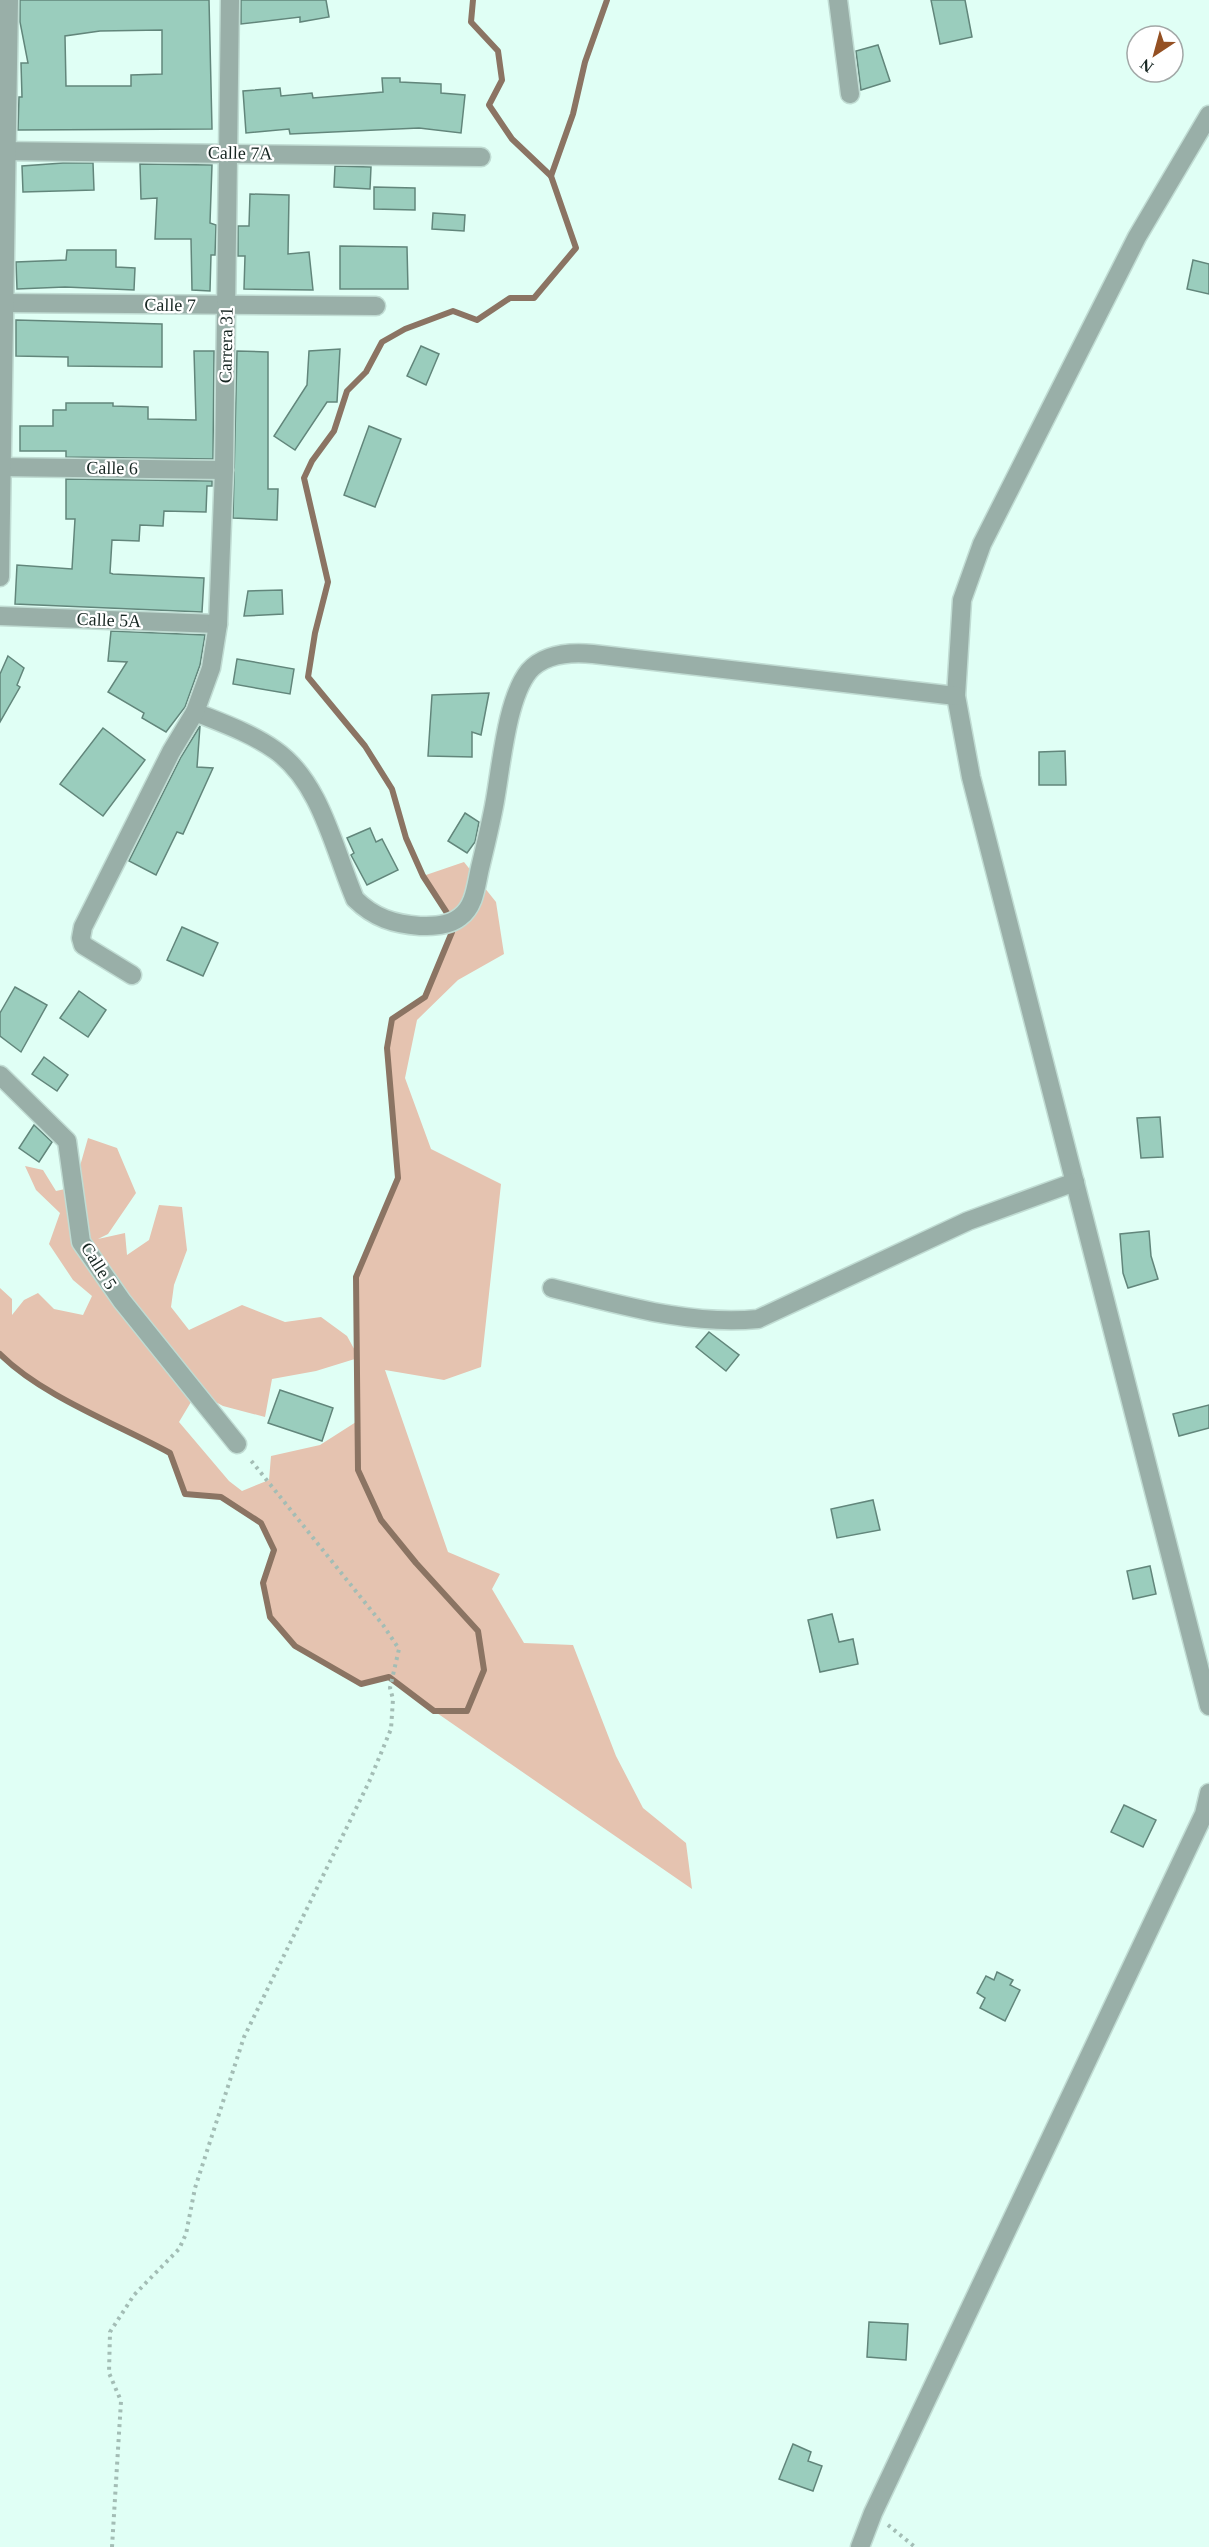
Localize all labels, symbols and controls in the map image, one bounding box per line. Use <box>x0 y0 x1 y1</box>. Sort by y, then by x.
north arrow <box>1125 24 1185 84</box>
text: N <box>1136 55 1156 76</box>
street label: Calle 7A <box>208 142 272 164</box>
street label: Calle 7 <box>144 295 196 315</box>
street label: Carrera 31 <box>215 307 237 383</box>
street label: Calle 6 <box>86 458 138 478</box>
street label: Calle 5A <box>76 609 142 631</box>
street label: Calle 5 <box>77 1239 121 1293</box>

